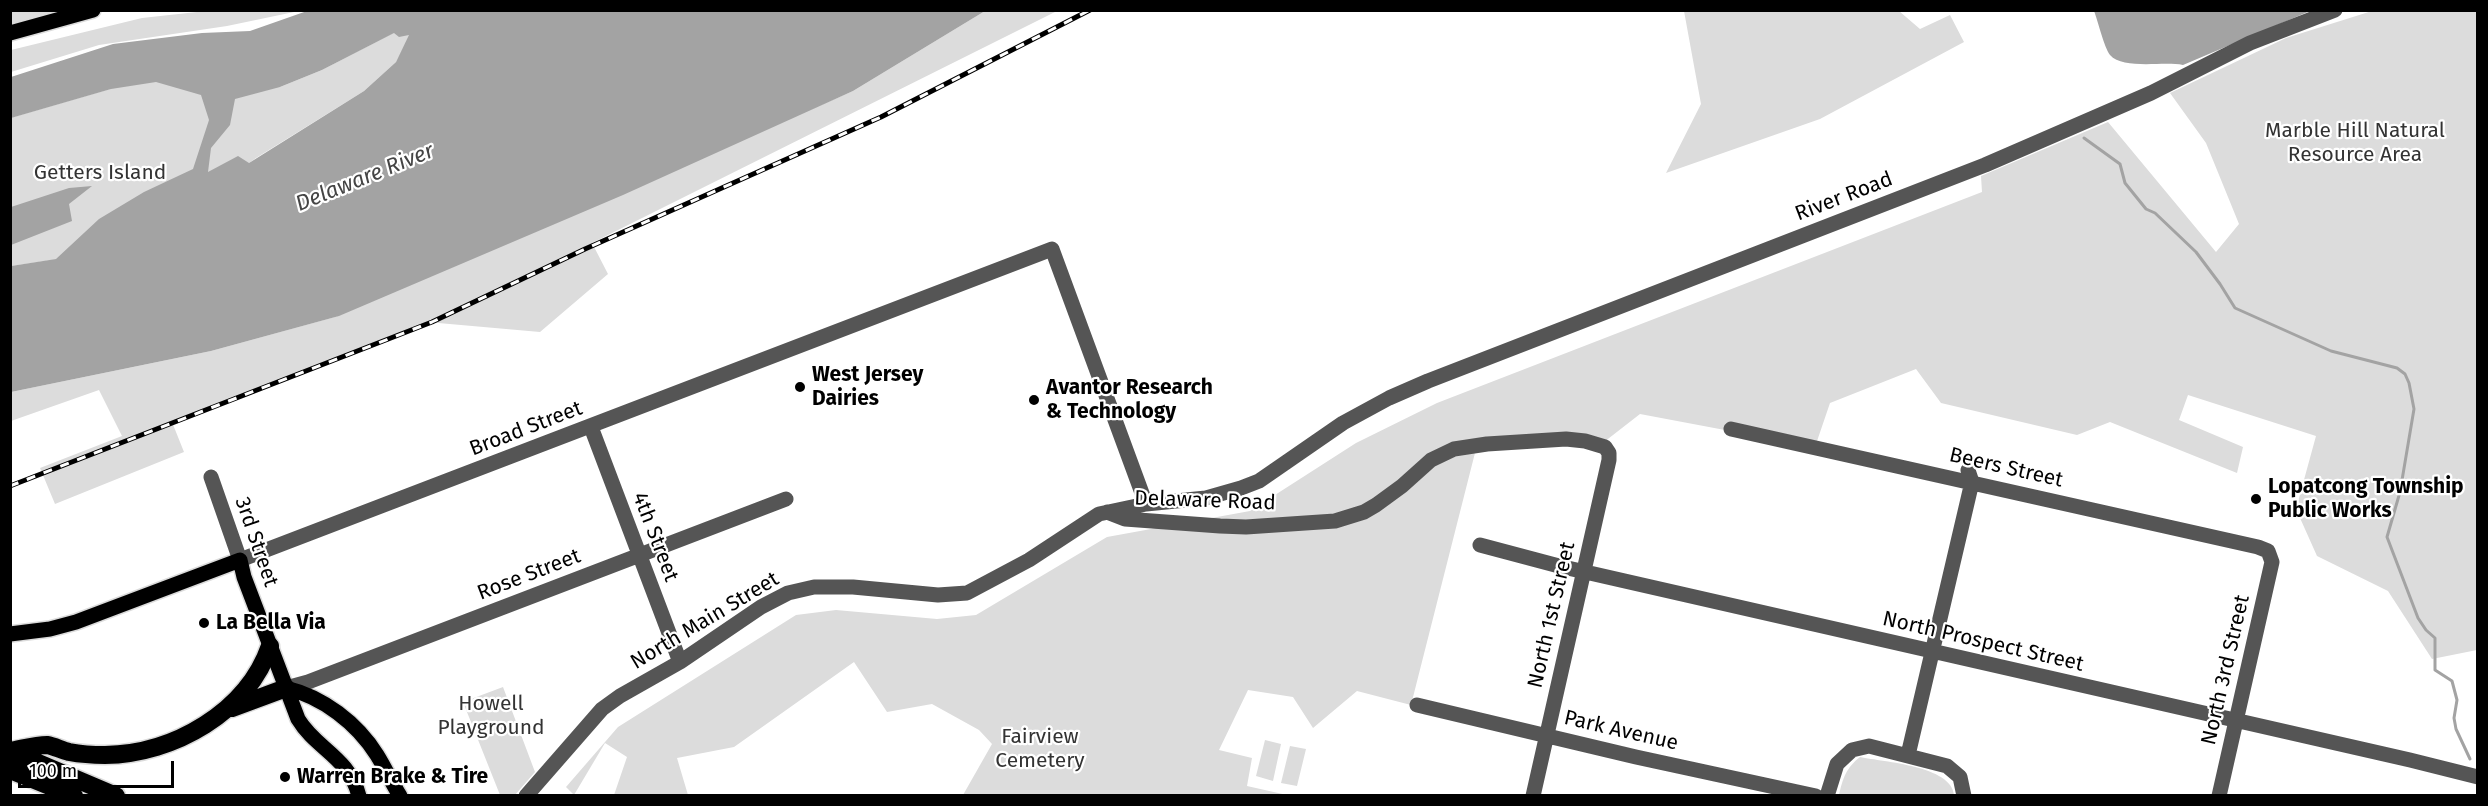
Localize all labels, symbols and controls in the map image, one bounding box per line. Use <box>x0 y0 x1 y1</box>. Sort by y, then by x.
park label: Marble Hill Natural Resource Area <box>2265 118 2445 168</box>
water label: Delaware River <box>292 138 438 218</box>
park label: Getters Island <box>34 160 166 186</box>
street label: River Road <box>1792 167 1896 227</box>
place label: West Jersey Dairies <box>812 362 923 412</box>
place label: Avantor Research & Technology <box>1046 375 1213 425</box>
marker: West Jersey Dairies <box>793 380 807 394</box>
marker: Avantor Research & Technology <box>1027 393 1041 407</box>
street label: Broad Street <box>466 396 586 462</box>
street label: Beers Street <box>1947 443 2065 493</box>
place label: Lopatcong Township Public Works <box>2268 474 2464 524</box>
street label: Delaware Road <box>1134 486 1276 516</box>
street label: 4th Street <box>626 489 684 585</box>
marker: Lopatcong Township Public Works <box>2249 492 2263 506</box>
street label: 3rd Street <box>229 494 283 590</box>
street label: North 1st Street <box>1523 539 1581 691</box>
street label: Rose Street <box>474 544 584 606</box>
street label: North Main Street <box>626 567 784 675</box>
street label: North 3rd Street <box>2196 593 2256 747</box>
street label: North Prospect Street <box>1880 607 2086 677</box>
place label: La Bella Via <box>216 610 326 636</box>
marker: La Bella Via <box>197 616 211 630</box>
park label: Howell Playground <box>437 691 545 741</box>
street label: Park Avenue <box>1561 706 1681 756</box>
park label: Fairview Cemetery <box>995 724 1085 774</box>
scale bar <box>21 749 177 787</box>
text: 100 m <box>29 760 77 782</box>
place label: Warren Brake & Tire <box>297 764 488 790</box>
marker: Warren Brake & Tire <box>278 770 292 784</box>

